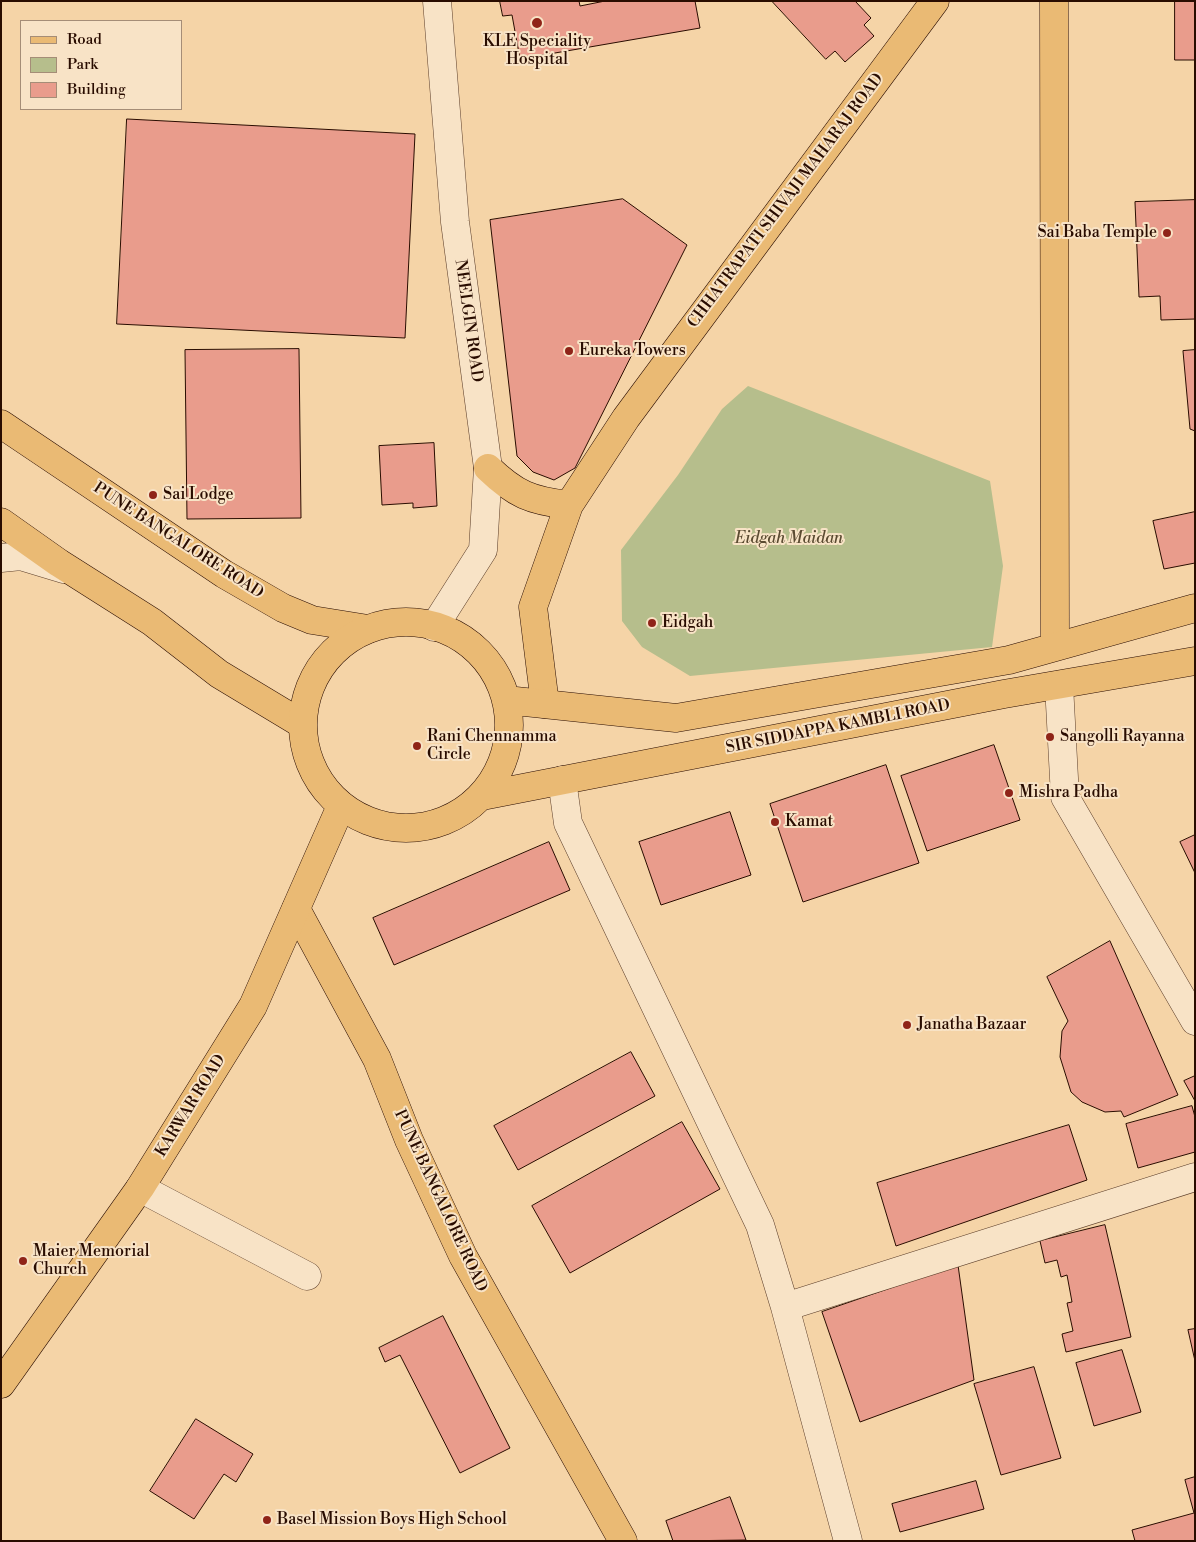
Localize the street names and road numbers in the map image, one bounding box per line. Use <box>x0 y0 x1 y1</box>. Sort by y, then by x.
street label: CHHATRAPATI SHIVAJI MAHARAJ ROAD <box>684 70 888 332</box>
street label: NEELGIN ROAD <box>450 258 486 384</box>
street label: PUNE BANGALORE ROAD <box>89 479 267 603</box>
street label: SIR SIDDAPPA KAMBLI ROAD <box>724 696 952 758</box>
street label: KARWAR ROAD <box>152 1051 230 1161</box>
street label: PUNE BANGALORE ROAD <box>389 1107 491 1295</box>

